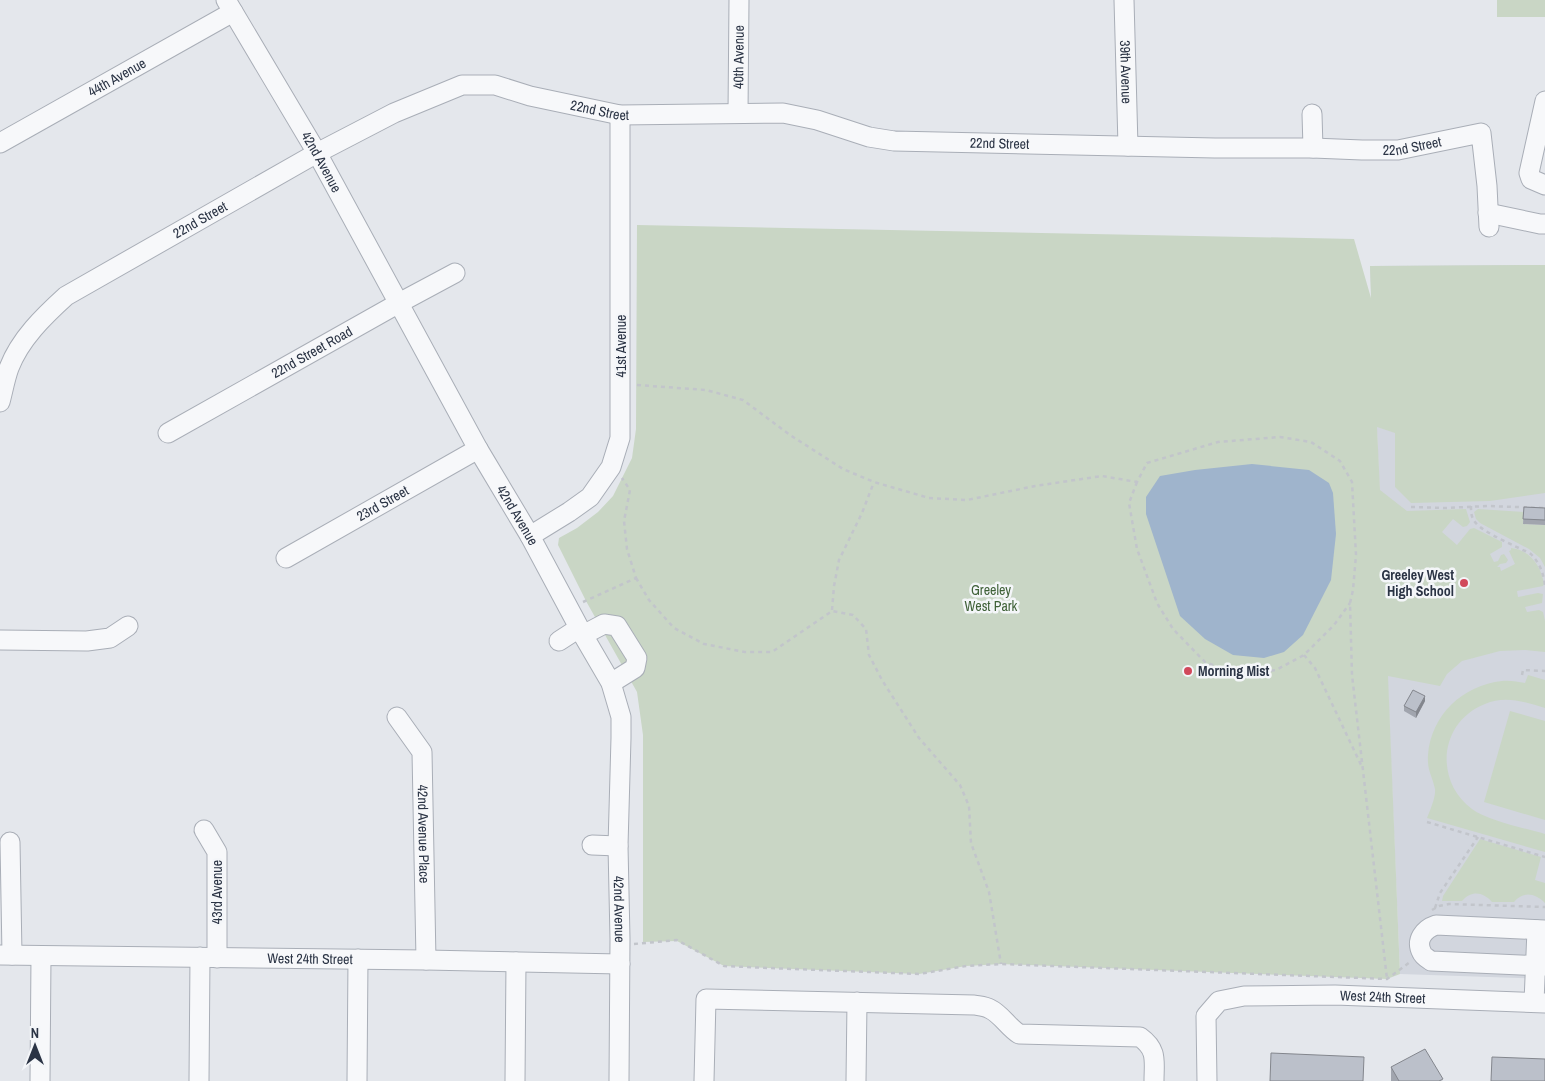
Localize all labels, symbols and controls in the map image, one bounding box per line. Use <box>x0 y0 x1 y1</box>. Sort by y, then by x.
street label: 40th Avenue <box>729 25 748 89</box>
street label: 39th Avenue <box>1116 40 1136 104</box>
street label: 44th Avenue <box>85 54 149 101</box>
street label: 22nd Street <box>569 96 629 124</box>
street label: 42nd Avenue <box>297 128 346 195</box>
street label: 22nd Street <box>1383 132 1443 159</box>
street label: 22nd Street <box>970 134 1029 153</box>
street label: 22nd Street <box>170 197 230 242</box>
street label: 41st Avenue <box>612 315 630 378</box>
street label: 22nd Street Road <box>268 322 355 382</box>
street label: 23rd Street <box>353 481 412 525</box>
street label: 42nd Avenue <box>493 482 542 548</box>
place label: Greeley West High School <box>1381 566 1454 600</box>
marker: Greeley West High School <box>1458 577 1470 589</box>
park label: Greeley West Park <box>965 581 1018 615</box>
place label: Morning Mist <box>1198 662 1270 680</box>
marker: Morning Mist <box>1182 665 1194 677</box>
street label: 42nd Avenue Place <box>414 784 434 884</box>
street label: 43rd Avenue <box>208 860 226 924</box>
street label: 42nd Avenue <box>610 876 629 943</box>
street label: West 24th Street <box>267 949 353 968</box>
street label: West 24th Street <box>1340 986 1426 1007</box>
north arrow <box>10 1021 60 1071</box>
text: N <box>31 1024 39 1042</box>

